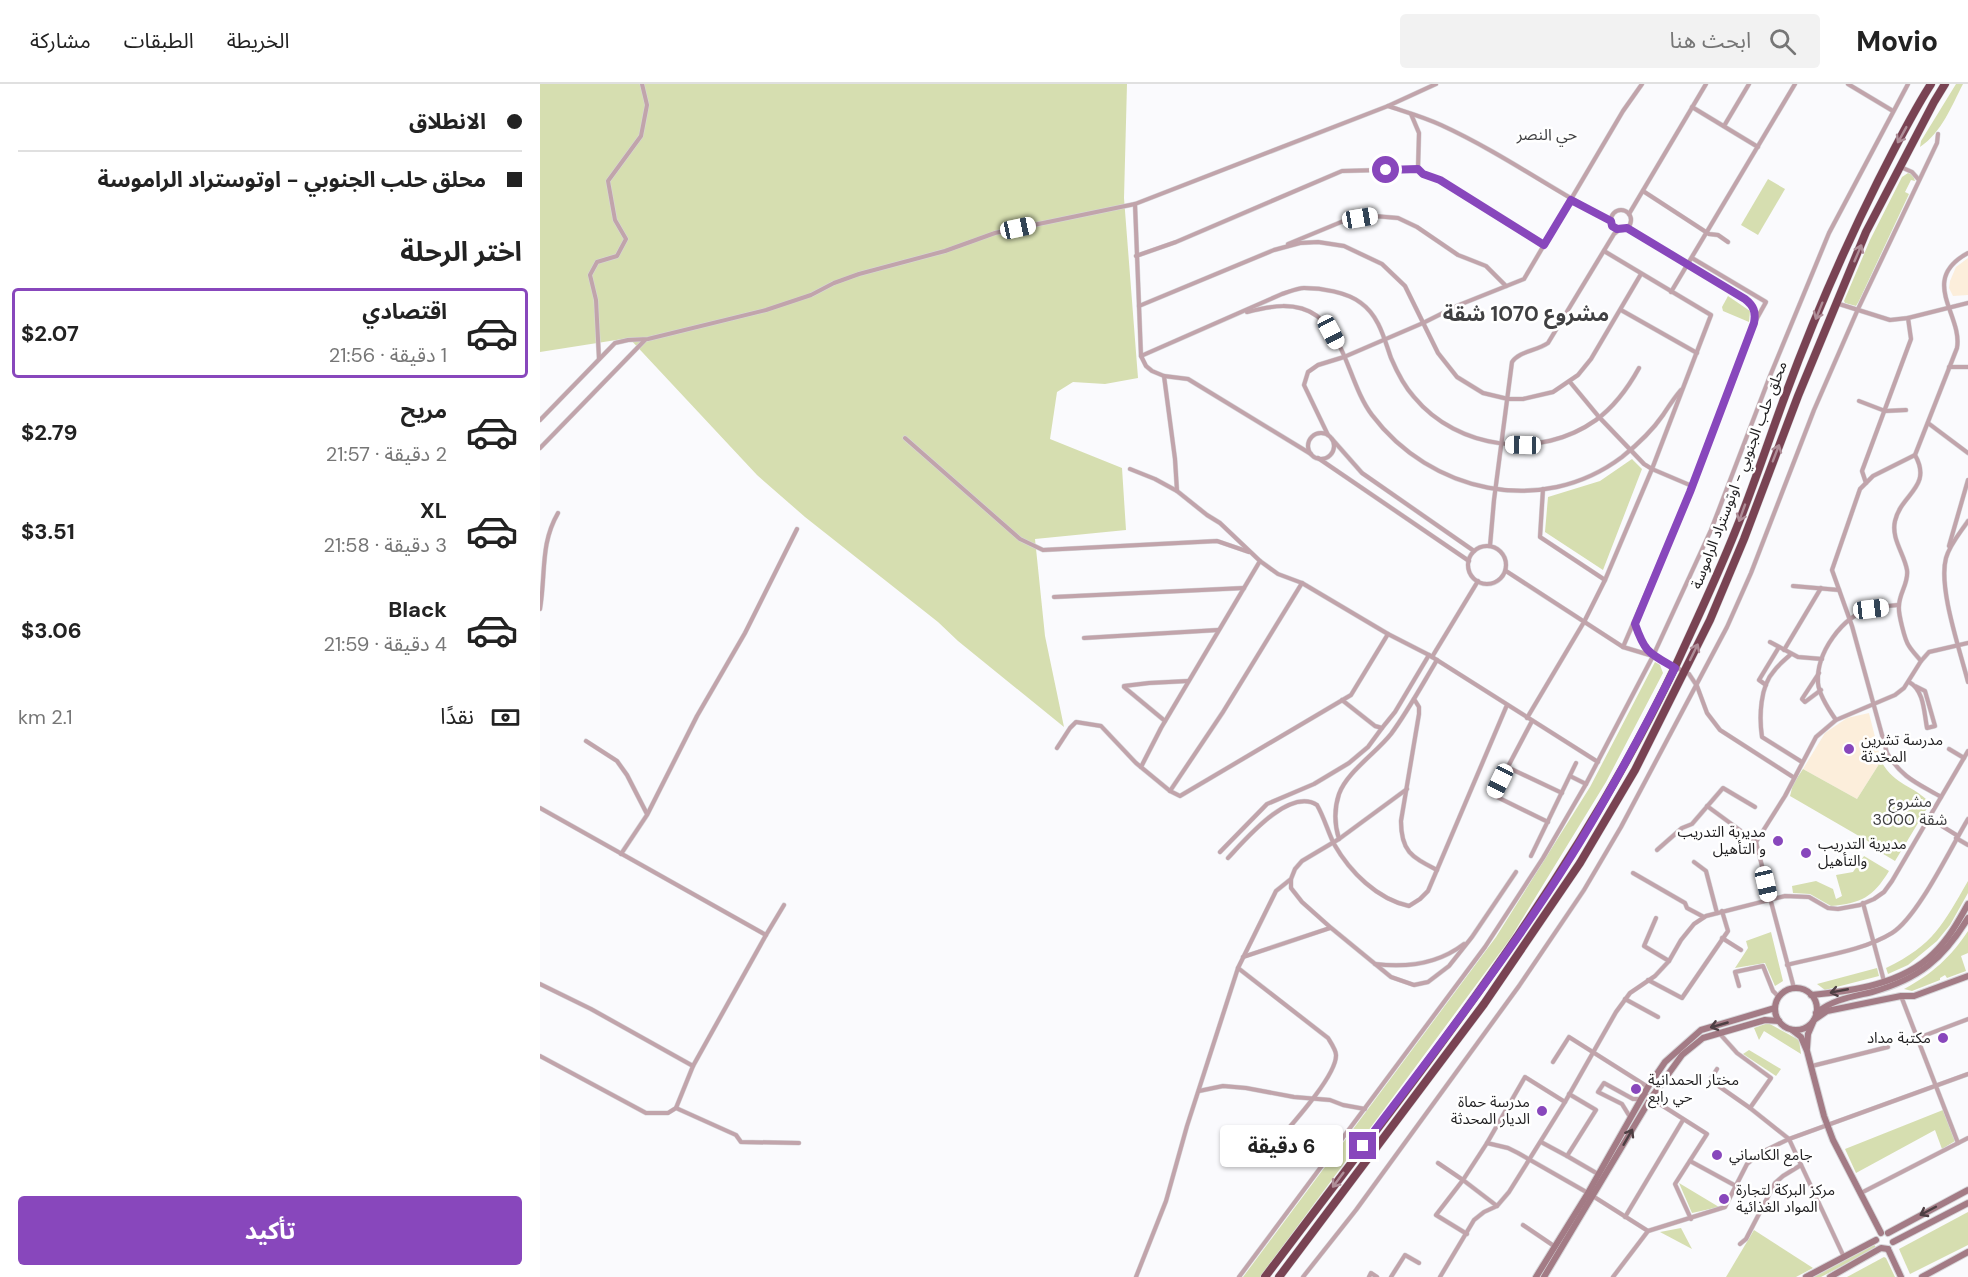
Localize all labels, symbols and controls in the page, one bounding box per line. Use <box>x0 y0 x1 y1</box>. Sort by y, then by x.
search box <box>1400 14 1820 68</box>
text: Movio <box>1856 23 1938 60</box>
icon: search <box>1766 25 1799 58</box>
text: ابحث هنا <box>1670 26 1751 55</box>
text: مشاركة <box>30 27 91 55</box>
text: الطبقات <box>124 27 194 55</box>
text: الخريطة <box>227 27 290 55</box>
text: الانطلاق <box>409 107 486 136</box>
district label: حي النصر <box>1516 124 1577 147</box>
one-way arrow <box>1896 126 1908 143</box>
route start <box>1372 156 1399 183</box>
text: محلق حلب الجنوبي - اوتوستراد الراموسة <box>98 165 486 194</box>
car <box>1341 206 1379 230</box>
car <box>999 215 1037 241</box>
text: اختر الرحلة <box>400 234 522 269</box>
one-way arrow <box>1852 244 1864 262</box>
text: اقتصادي <box>362 297 447 326</box>
district label: مشروع 1070 شقة <box>1443 300 1609 329</box>
one-way arrow <box>1813 301 1824 320</box>
icon: car <box>465 306 519 360</box>
car <box>1315 312 1347 352</box>
text: $2.07 <box>21 319 79 348</box>
text: 1 دقيقة · 21:56 <box>329 342 447 368</box>
street label: محلق حلب الجنوبي - اوتوستراد الراموسة <box>1686 358 1793 592</box>
text: مريح <box>401 396 447 425</box>
icon: car <box>465 405 519 459</box>
text: $2.79 <box>21 418 77 447</box>
car <box>1505 436 1541 454</box>
text: 2 دقيقة · 21:57 <box>326 441 447 467</box>
one-way arrow <box>1771 444 1782 463</box>
text: XL <box>420 496 447 525</box>
one-way arrow <box>1735 503 1746 522</box>
icon: car <box>465 504 519 558</box>
text: $3.51 <box>21 517 75 546</box>
text: 3 دقيقة · 21:58 <box>324 532 447 558</box>
text: Black <box>388 595 447 624</box>
car <box>1852 598 1890 620</box>
icon: car <box>465 603 519 657</box>
text: $3.06 <box>21 616 82 645</box>
text: 4 دقيقة · 21:59 <box>323 631 447 657</box>
one-way arrow <box>1689 644 1701 662</box>
icon: cash <box>489 701 522 734</box>
text: نقدًا <box>440 702 474 731</box>
text: 2.1 km <box>18 704 73 730</box>
place label: مدرسة تشرين المحّدثة <box>1861 730 1943 767</box>
marker: مدرسة تشرين المحّدثة <box>1842 742 1856 756</box>
car <box>1484 761 1516 801</box>
district label: مشروع 3000 شقة <box>1873 791 1947 830</box>
place label: مديرية التدريب و التأهيل <box>1677 822 1766 859</box>
marker: مديرية التدريب و التأهيل <box>1771 834 1785 848</box>
place label: مديرية التدريب والتأهيل <box>1818 834 1907 871</box>
marker: مديرية التدريب والتأهيل <box>1799 846 1813 860</box>
car <box>1753 864 1779 904</box>
one-way arrow <box>1830 986 1850 997</box>
one-way arrow <box>1710 1020 1729 1031</box>
place label: مكتبة مداد <box>1867 1028 1931 1048</box>
marker: مكتبة مداد <box>1936 1031 1950 1045</box>
place label: مختار الحمدانية حي رابع <box>1648 1070 1739 1109</box>
marker: مختار الحمدانية حي رابع <box>1629 1082 1643 1096</box>
place label: مدرسة حماة الديار المحدثة <box>1451 1092 1530 1129</box>
marker: مدرسة حماة الديار المحدثة <box>1535 1104 1549 1118</box>
callout: 6 دقيقة <box>1219 1125 1342 1167</box>
one-way arrow <box>1623 1129 1635 1146</box>
route end <box>1349 1132 1376 1159</box>
text: 6 دقيقة <box>1248 1133 1315 1159</box>
place label: جامع الكاساني <box>1729 1145 1813 1167</box>
marker: جامع الكاساني <box>1710 1148 1724 1162</box>
one-way arrow <box>1331 1171 1344 1187</box>
place label: مركز البركة لتجارة المواد الغذائية <box>1736 1180 1835 1217</box>
marker: مركز البركة لتجارة المواد الغذائية <box>1717 1192 1731 1206</box>
button: تأكيد <box>18 1196 522 1265</box>
one-way arrow <box>1920 1205 1937 1217</box>

